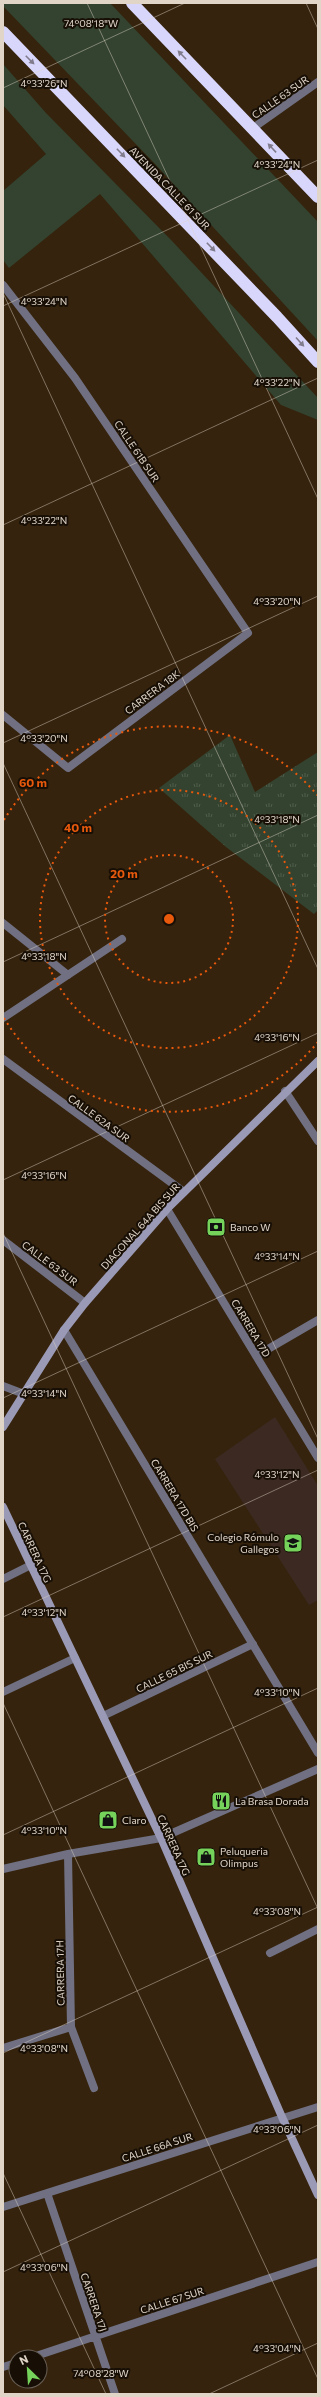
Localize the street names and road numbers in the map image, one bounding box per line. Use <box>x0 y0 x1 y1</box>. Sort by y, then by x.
street label: CALLE 63 SUR <box>249 73 311 121</box>
street label: AVENIDA CALLE 61 SUR <box>127 144 213 232</box>
street label: CALLE 61B SUR <box>112 418 162 484</box>
street label: CARRERA 18K <box>122 667 182 717</box>
street label: CALLE 62A SUR <box>66 1092 132 1145</box>
street label: DIAGONAL 64A BIS SUR <box>98 1180 182 1272</box>
street label: CALLE 63 SUR <box>20 1238 80 1288</box>
street label: CARRERA 17D <box>229 1297 273 1359</box>
street label: CARRERA 17D BIS <box>149 1457 201 1534</box>
street label: CARRERA 17G <box>16 1520 54 1584</box>
street label: CALLE 65 BIS SUR <box>134 1647 215 1695</box>
street label: CARRERA 17G <box>155 1813 193 1877</box>
street label: CARRERA 17H <box>53 1940 67 2006</box>
street label: CALLE 66A SUR <box>120 2130 194 2164</box>
street label: CARRERA 17J <box>78 2271 110 2333</box>
street label: CALLE 67 SUR <box>139 2284 206 2316</box>

